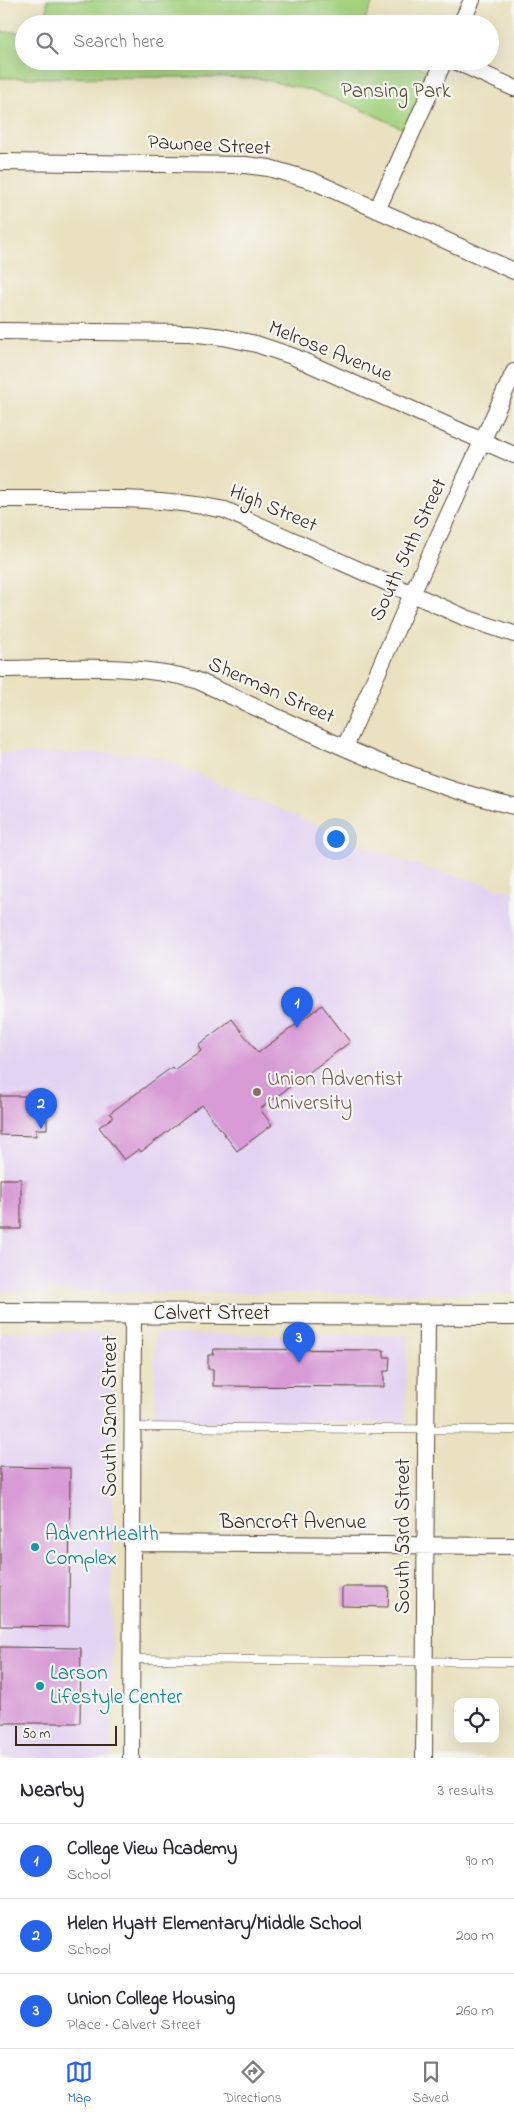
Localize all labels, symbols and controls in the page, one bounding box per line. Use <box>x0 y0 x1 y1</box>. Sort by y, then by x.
search box <box>15 15 499 70</box>
icon: search <box>33 29 61 57</box>
text: Search here <box>73 29 164 56</box>
park label: Pansing Park <box>341 77 452 109</box>
street label: Pawnee Street <box>147 128 271 164</box>
street label: Melrose Avenue <box>264 314 397 391</box>
street label: South 54th Street <box>363 474 455 626</box>
street label: High Street <box>224 477 322 543</box>
street label: Sherman Street <box>203 650 339 732</box>
your location <box>323 826 349 852</box>
pin: 1 <box>281 987 313 1028</box>
place label: Union Adventist University <box>267 1065 403 1121</box>
marker: Union Adventist University <box>251 1086 263 1098</box>
pin: 2 <box>25 1088 57 1129</box>
street label: Calvert Street <box>154 1299 270 1329</box>
pin: 3 <box>283 1322 315 1363</box>
street label: South 52nd Street <box>96 1335 126 1497</box>
street label: South 53rd Street <box>389 1458 419 1614</box>
street label: Bancroft Avenue <box>219 1508 367 1538</box>
place label: AdventHealth Complex <box>45 1520 159 1574</box>
marker: AdventHealth Complex <box>29 1541 41 1553</box>
place label: Larson Lifestyle Center <box>50 1659 183 1715</box>
marker: Larson Lifestyle Center <box>34 1680 46 1692</box>
map controls <box>454 1698 499 1743</box>
button: locate <box>454 1698 499 1743</box>
scale bar <box>15 1723 118 1746</box>
text: 50 m <box>22 1724 50 1745</box>
text: Nearby <box>20 1776 84 1806</box>
text: 3 results <box>438 1779 494 1803</box>
text: College View Academy <box>67 1836 237 1863</box>
text: 1 <box>33 1849 39 1873</box>
text: 90 m <box>466 1849 494 1873</box>
text: School <box>67 1863 111 1887</box>
text: Helen Hyatt Elementary/Middle School <box>67 1911 361 1938</box>
text: 2 <box>32 1924 40 1948</box>
text: 200 m <box>456 1924 494 1948</box>
text: School <box>67 1938 111 1962</box>
text: Union College Housing <box>67 1986 235 2013</box>
text: 3 <box>33 1999 39 2023</box>
text: 260 m <box>456 1999 494 2023</box>
text: Place · Calvert Street <box>67 2013 201 2037</box>
tab: Map <box>65 2058 93 2109</box>
tab: Directions <box>224 2058 282 2109</box>
tab: Saved <box>412 2058 449 2109</box>

